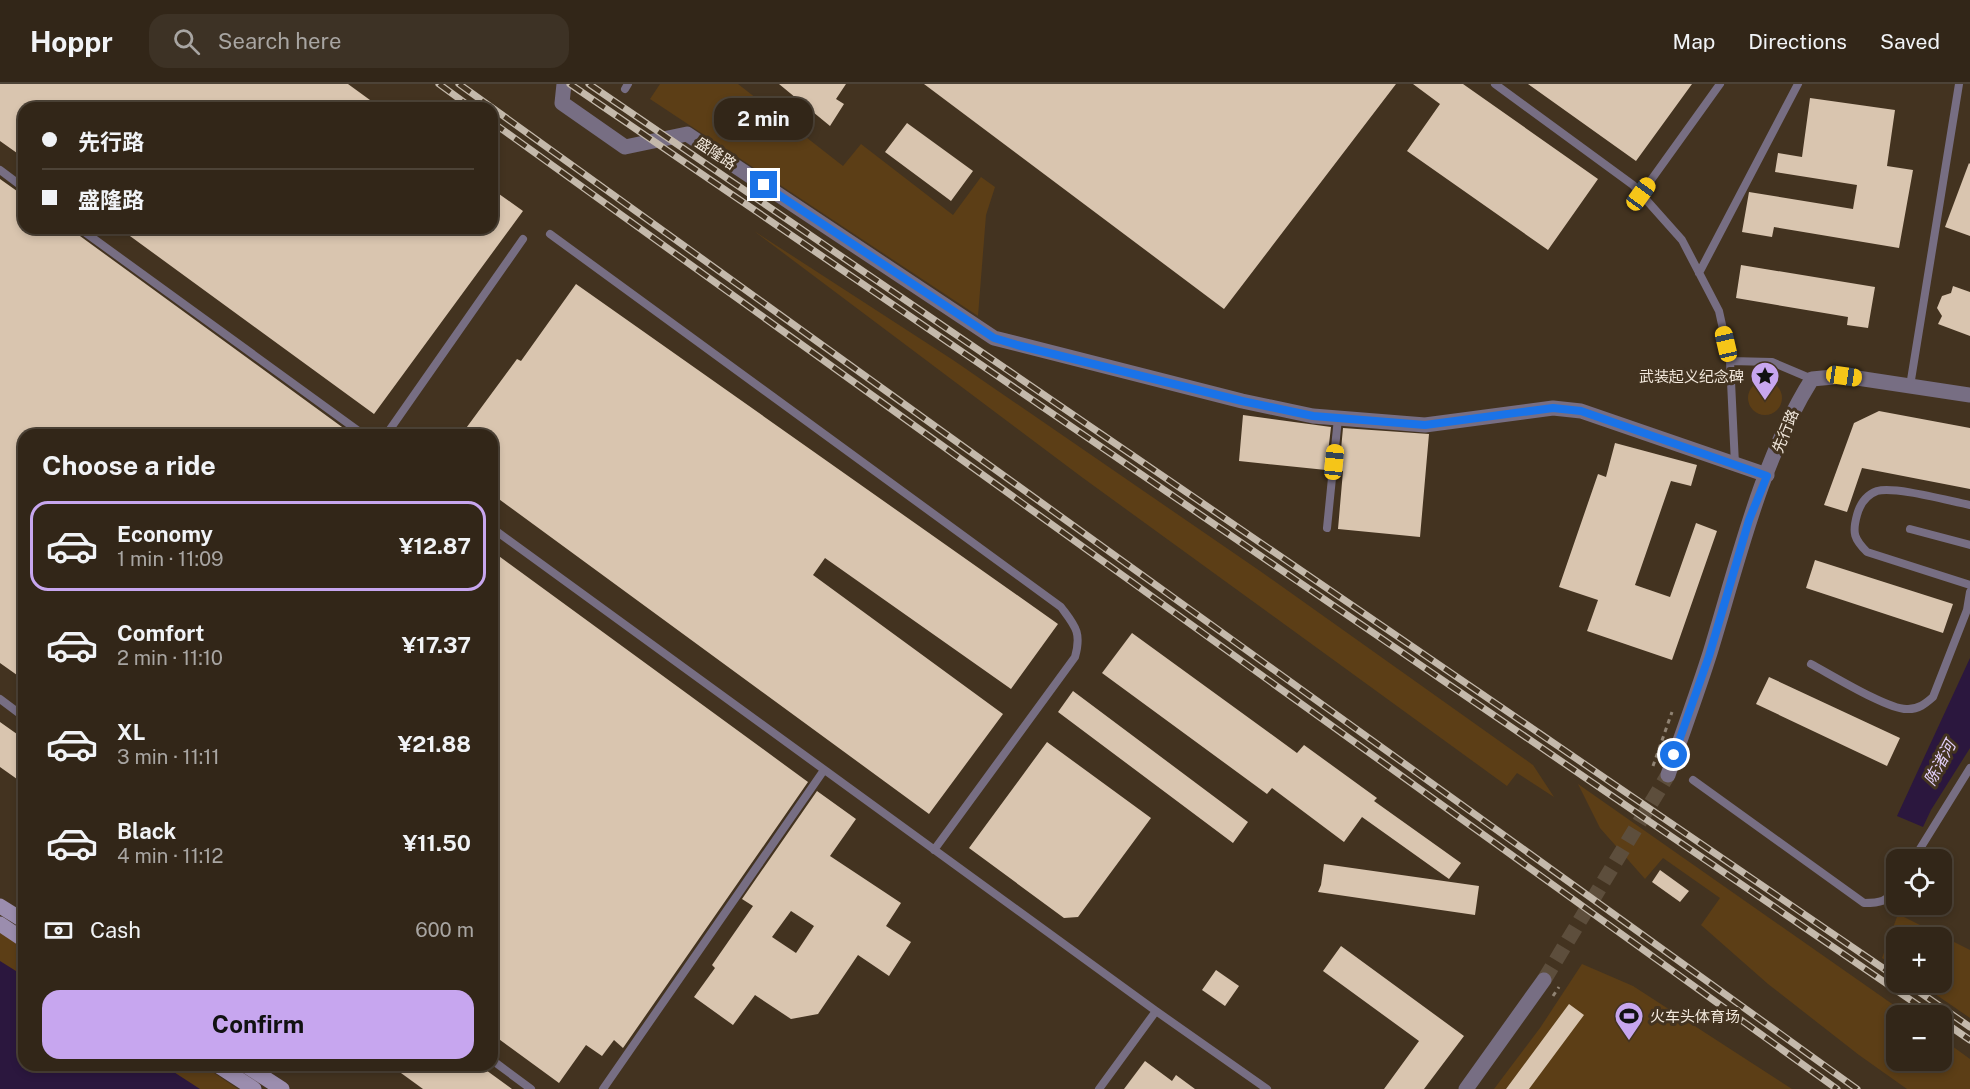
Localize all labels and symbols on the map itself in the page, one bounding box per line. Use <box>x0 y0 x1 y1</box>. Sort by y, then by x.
callout: 2 min <box>714 98 813 140</box>
street label: 盛隆路 <box>693 133 739 173</box>
route end <box>750 171 777 198</box>
car <box>1623 174 1659 214</box>
car <box>1713 324 1739 364</box>
place icon: 武装起义纪念碑 <box>1749 360 1781 402</box>
car <box>1825 365 1863 387</box>
place label: 武装起义纪念碑 <box>1639 368 1744 385</box>
street label: 先行路 <box>1769 407 1801 455</box>
car <box>1323 443 1345 481</box>
water label: 陈渚河 <box>1920 735 1961 789</box>
route start <box>1660 741 1687 768</box>
sports icon: 火车头体育场 <box>1613 1000 1645 1042</box>
place label: 火车头体育场 <box>1650 1008 1740 1025</box>

